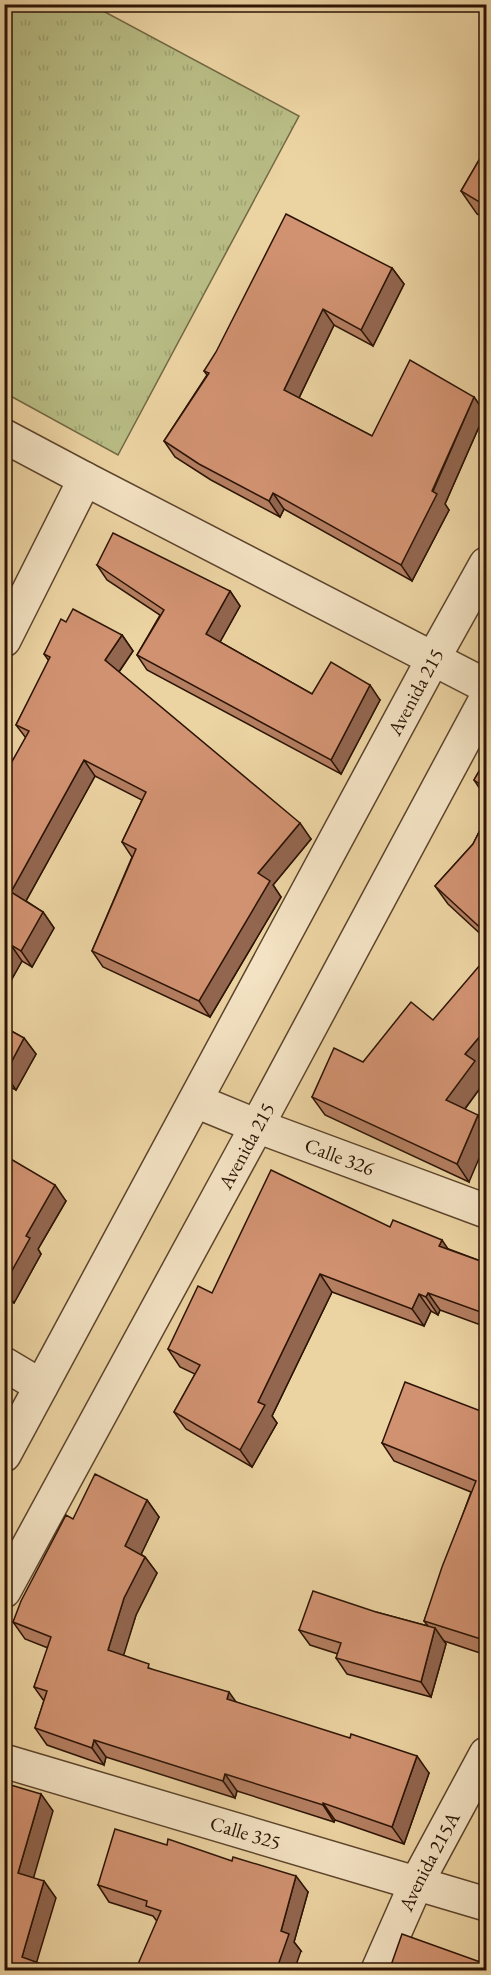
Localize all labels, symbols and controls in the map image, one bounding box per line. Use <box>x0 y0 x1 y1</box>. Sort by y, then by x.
street label: Avenida 215 <box>381 644 449 741</box>
street label: Avenida 215 <box>212 1098 280 1194</box>
street label: Calle 326 <box>301 1132 378 1182</box>
street label: Avenida 215A <box>392 1807 466 1916</box>
street label: Calle 325 <box>207 1810 284 1855</box>

